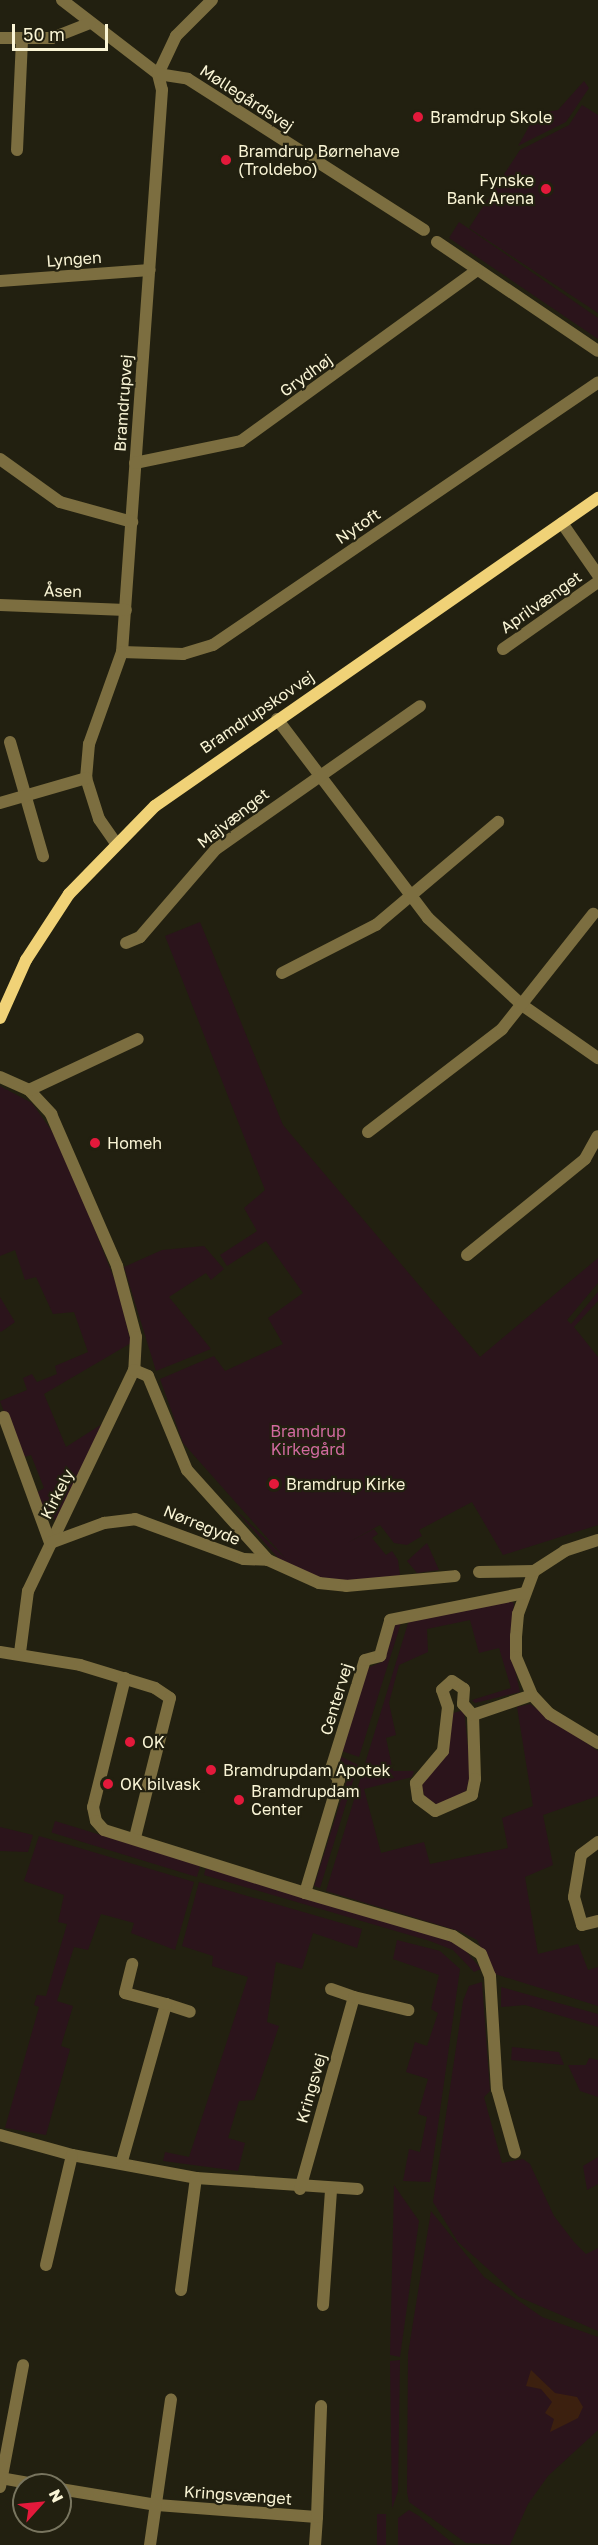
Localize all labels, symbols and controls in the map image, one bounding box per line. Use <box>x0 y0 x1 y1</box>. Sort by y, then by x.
scale bar <box>15 12 111 50</box>
text: 50 m <box>23 23 65 45</box>
street label: Møllegårdsvej <box>196 60 298 136</box>
place label: Bramdrup Skole <box>430 107 552 127</box>
marker: Bramdrup Skole <box>411 110 425 124</box>
place label: Bramdrup Børnehave (Troldebo) <box>238 141 400 179</box>
marker: Bramdrup Børnehave (Troldebo) <box>219 153 233 167</box>
place label: Fynske Bank Arena <box>446 170 534 208</box>
marker: Fynske Bank Arena <box>539 182 553 196</box>
street label: Lyngen <box>46 247 102 271</box>
street label: Grydhøj <box>276 350 336 400</box>
street label: Bramdrupvej <box>110 354 136 452</box>
street label: Nytoft <box>332 504 384 548</box>
street label: Aprilvænget <box>497 567 585 637</box>
street label: Åsen <box>44 581 82 601</box>
street label: Bramdrupskovvej <box>196 667 318 757</box>
street label: Majvænget <box>193 784 273 852</box>
place label: Homeh <box>107 1133 162 1153</box>
marker: Homeh <box>88 1136 102 1150</box>
park label: Bramdrup Kirkegård <box>270 1421 346 1459</box>
street label: Kirkely <box>36 1466 78 1522</box>
place label: Bramdrup Kirke <box>286 1474 405 1494</box>
marker: Bramdrup Kirke <box>267 1477 281 1491</box>
street label: Nørregyde <box>161 1501 243 1549</box>
street label: Centervej <box>316 1661 356 1737</box>
place label: OK <box>142 1732 165 1752</box>
marker: OK <box>123 1735 137 1749</box>
place label: Bramdrupdam Apotek <box>223 1760 391 1780</box>
marker: Bramdrupdam Apotek <box>204 1763 218 1777</box>
place label: OK bilvask <box>120 1774 201 1794</box>
marker: OK bilvask <box>101 1777 115 1791</box>
place label: Bramdrupdam Center <box>251 1781 360 1819</box>
marker: Bramdrupdam Center <box>232 1793 246 1807</box>
street label: Kringsvej <box>292 2051 330 2125</box>
north arrow <box>12 2473 72 2533</box>
street label: Kringsvænget <box>183 2482 293 2508</box>
text: N <box>45 2486 68 2506</box>

